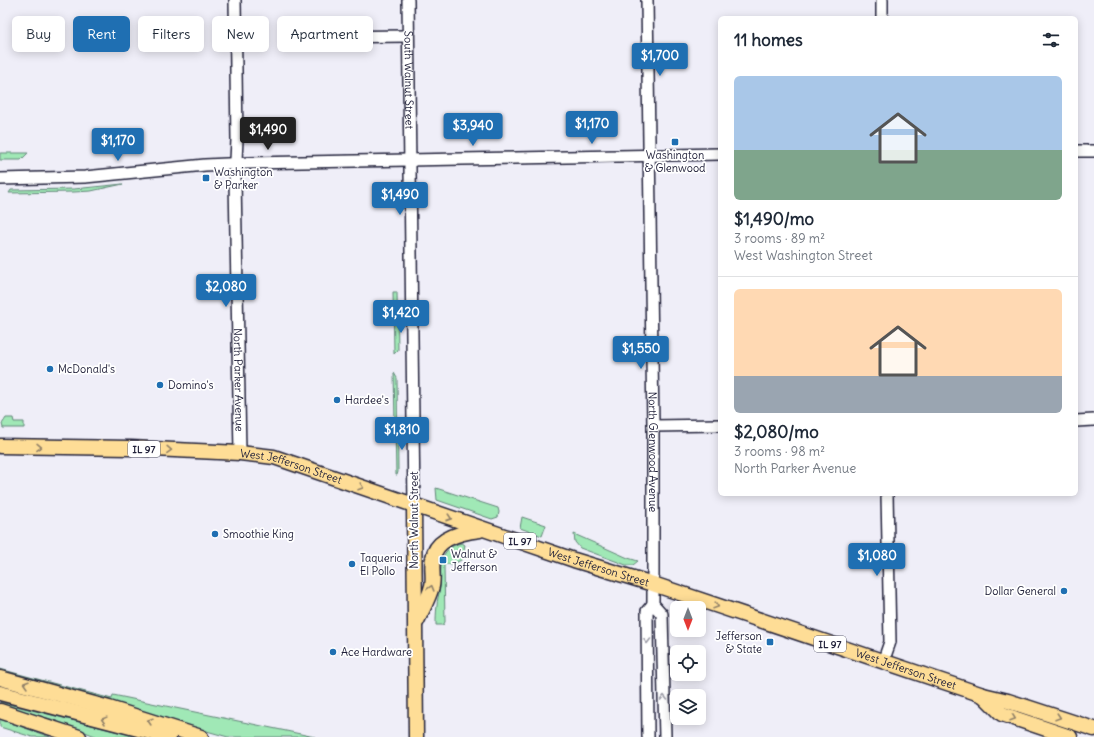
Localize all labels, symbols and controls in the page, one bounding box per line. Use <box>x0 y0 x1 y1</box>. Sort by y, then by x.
chip: Buy <box>12 16 65 52</box>
chip: Rent <box>73 16 130 52</box>
chip: Filters <box>138 16 204 52</box>
chip: New <box>212 16 269 52</box>
chip: Apartment <box>277 16 373 52</box>
text: 11 homes <box>734 29 803 51</box>
icon: filters <box>1040 29 1062 51</box>
street label: South Walnut Street <box>401 31 417 130</box>
pin: $1,700 <box>627 43 693 77</box>
text: $1,700 <box>641 47 679 64</box>
icon: home <box>862 102 934 174</box>
pin: $1,170 <box>559 111 625 145</box>
pin: $3,940 <box>440 113 506 147</box>
text: $1,170 <box>575 115 609 132</box>
pin: $1,490 <box>235 117 301 151</box>
text: $3,940 <box>453 117 493 134</box>
text: $1,490 <box>249 121 287 138</box>
pin: $1,170 <box>85 128 151 162</box>
text: $1,170 <box>101 132 135 149</box>
marker: Washington & Glenwood <box>670 137 680 147</box>
place label: Washington & Glenwood <box>644 148 706 175</box>
place label: Washington & Parker <box>214 165 273 192</box>
marker: Washington & Parker <box>201 173 211 183</box>
pin: $1,490 <box>367 182 433 216</box>
text: $1,490 <box>381 186 419 203</box>
text: $1,490/mo <box>734 208 814 230</box>
text: 3 rooms · 89 m² <box>734 230 825 247</box>
text: West Washington Street <box>734 247 873 264</box>
pin: $2,080 <box>193 274 259 308</box>
text: $2,080 <box>205 278 247 295</box>
pin: $1,420 <box>368 300 434 334</box>
text: $1,420 <box>382 304 420 321</box>
icon: home <box>862 315 934 387</box>
street label: North Parker Avenue <box>231 328 247 432</box>
pin: $1,550 <box>608 336 674 370</box>
text: $1,550 <box>622 340 660 357</box>
place label: McDonald's <box>58 362 115 376</box>
marker: McDonald's <box>45 364 55 374</box>
place label: Domino's <box>168 378 214 392</box>
marker: Domino's <box>155 380 165 390</box>
street label: North Glenwood Avenue <box>646 392 660 512</box>
place label: Hardee's <box>345 393 389 407</box>
marker: Hardee's <box>332 395 342 405</box>
pin: $1,810 <box>369 417 435 451</box>
text: $1,810 <box>384 421 420 438</box>
text: $2,080/mo <box>734 421 819 443</box>
road number: IL 97 <box>128 441 160 457</box>
one-way arrow <box>36 442 42 451</box>
text: 3 rooms · 98 m² <box>734 443 825 460</box>
one-way arrow <box>166 446 172 454</box>
street label: West Jefferson Street <box>239 446 344 487</box>
text: North Parker Avenue <box>734 460 856 477</box>
street label: North Walnut Street <box>407 471 421 569</box>
one-way arrow <box>357 483 364 491</box>
one-way arrow <box>446 513 453 522</box>
place label: Smoothie King <box>223 527 294 541</box>
marker: Smoothie King <box>210 529 220 539</box>
road number: IL 97 <box>504 533 536 549</box>
pin: $1,080 <box>844 543 910 577</box>
street label: West Jefferson Street <box>546 545 651 589</box>
place label: Walnut & Jefferson <box>451 547 497 574</box>
text: $1,080 <box>857 547 897 564</box>
place label: Taqueria El Pollo <box>360 551 403 578</box>
marker: Walnut & Jefferson <box>438 555 448 565</box>
marker: Taqueria El Pollo <box>347 559 357 569</box>
place label: Dollar General <box>984 584 1056 598</box>
one-way arrow <box>426 585 435 592</box>
marker: Dollar General <box>1059 586 1069 596</box>
north arrow <box>670 601 706 637</box>
map controls <box>670 601 706 725</box>
one-way arrow <box>713 601 720 609</box>
place label: Jefferson & State <box>716 629 762 656</box>
road number: IL 97 <box>814 636 846 652</box>
marker: Jefferson & State <box>765 637 775 647</box>
one-way arrow <box>643 638 651 644</box>
place label: Ace Hardware <box>341 645 412 659</box>
button: locate <box>670 645 706 681</box>
street label: West Jefferson Street <box>854 646 958 693</box>
marker: Ace Hardware <box>328 647 338 657</box>
one-way arrow <box>22 680 29 689</box>
button: layers <box>670 689 706 725</box>
one-way arrow <box>659 695 668 701</box>
one-way arrow <box>1055 712 1062 721</box>
one-way arrow <box>1009 713 1016 722</box>
one-way arrow <box>101 716 108 725</box>
one-way arrow <box>147 717 154 726</box>

